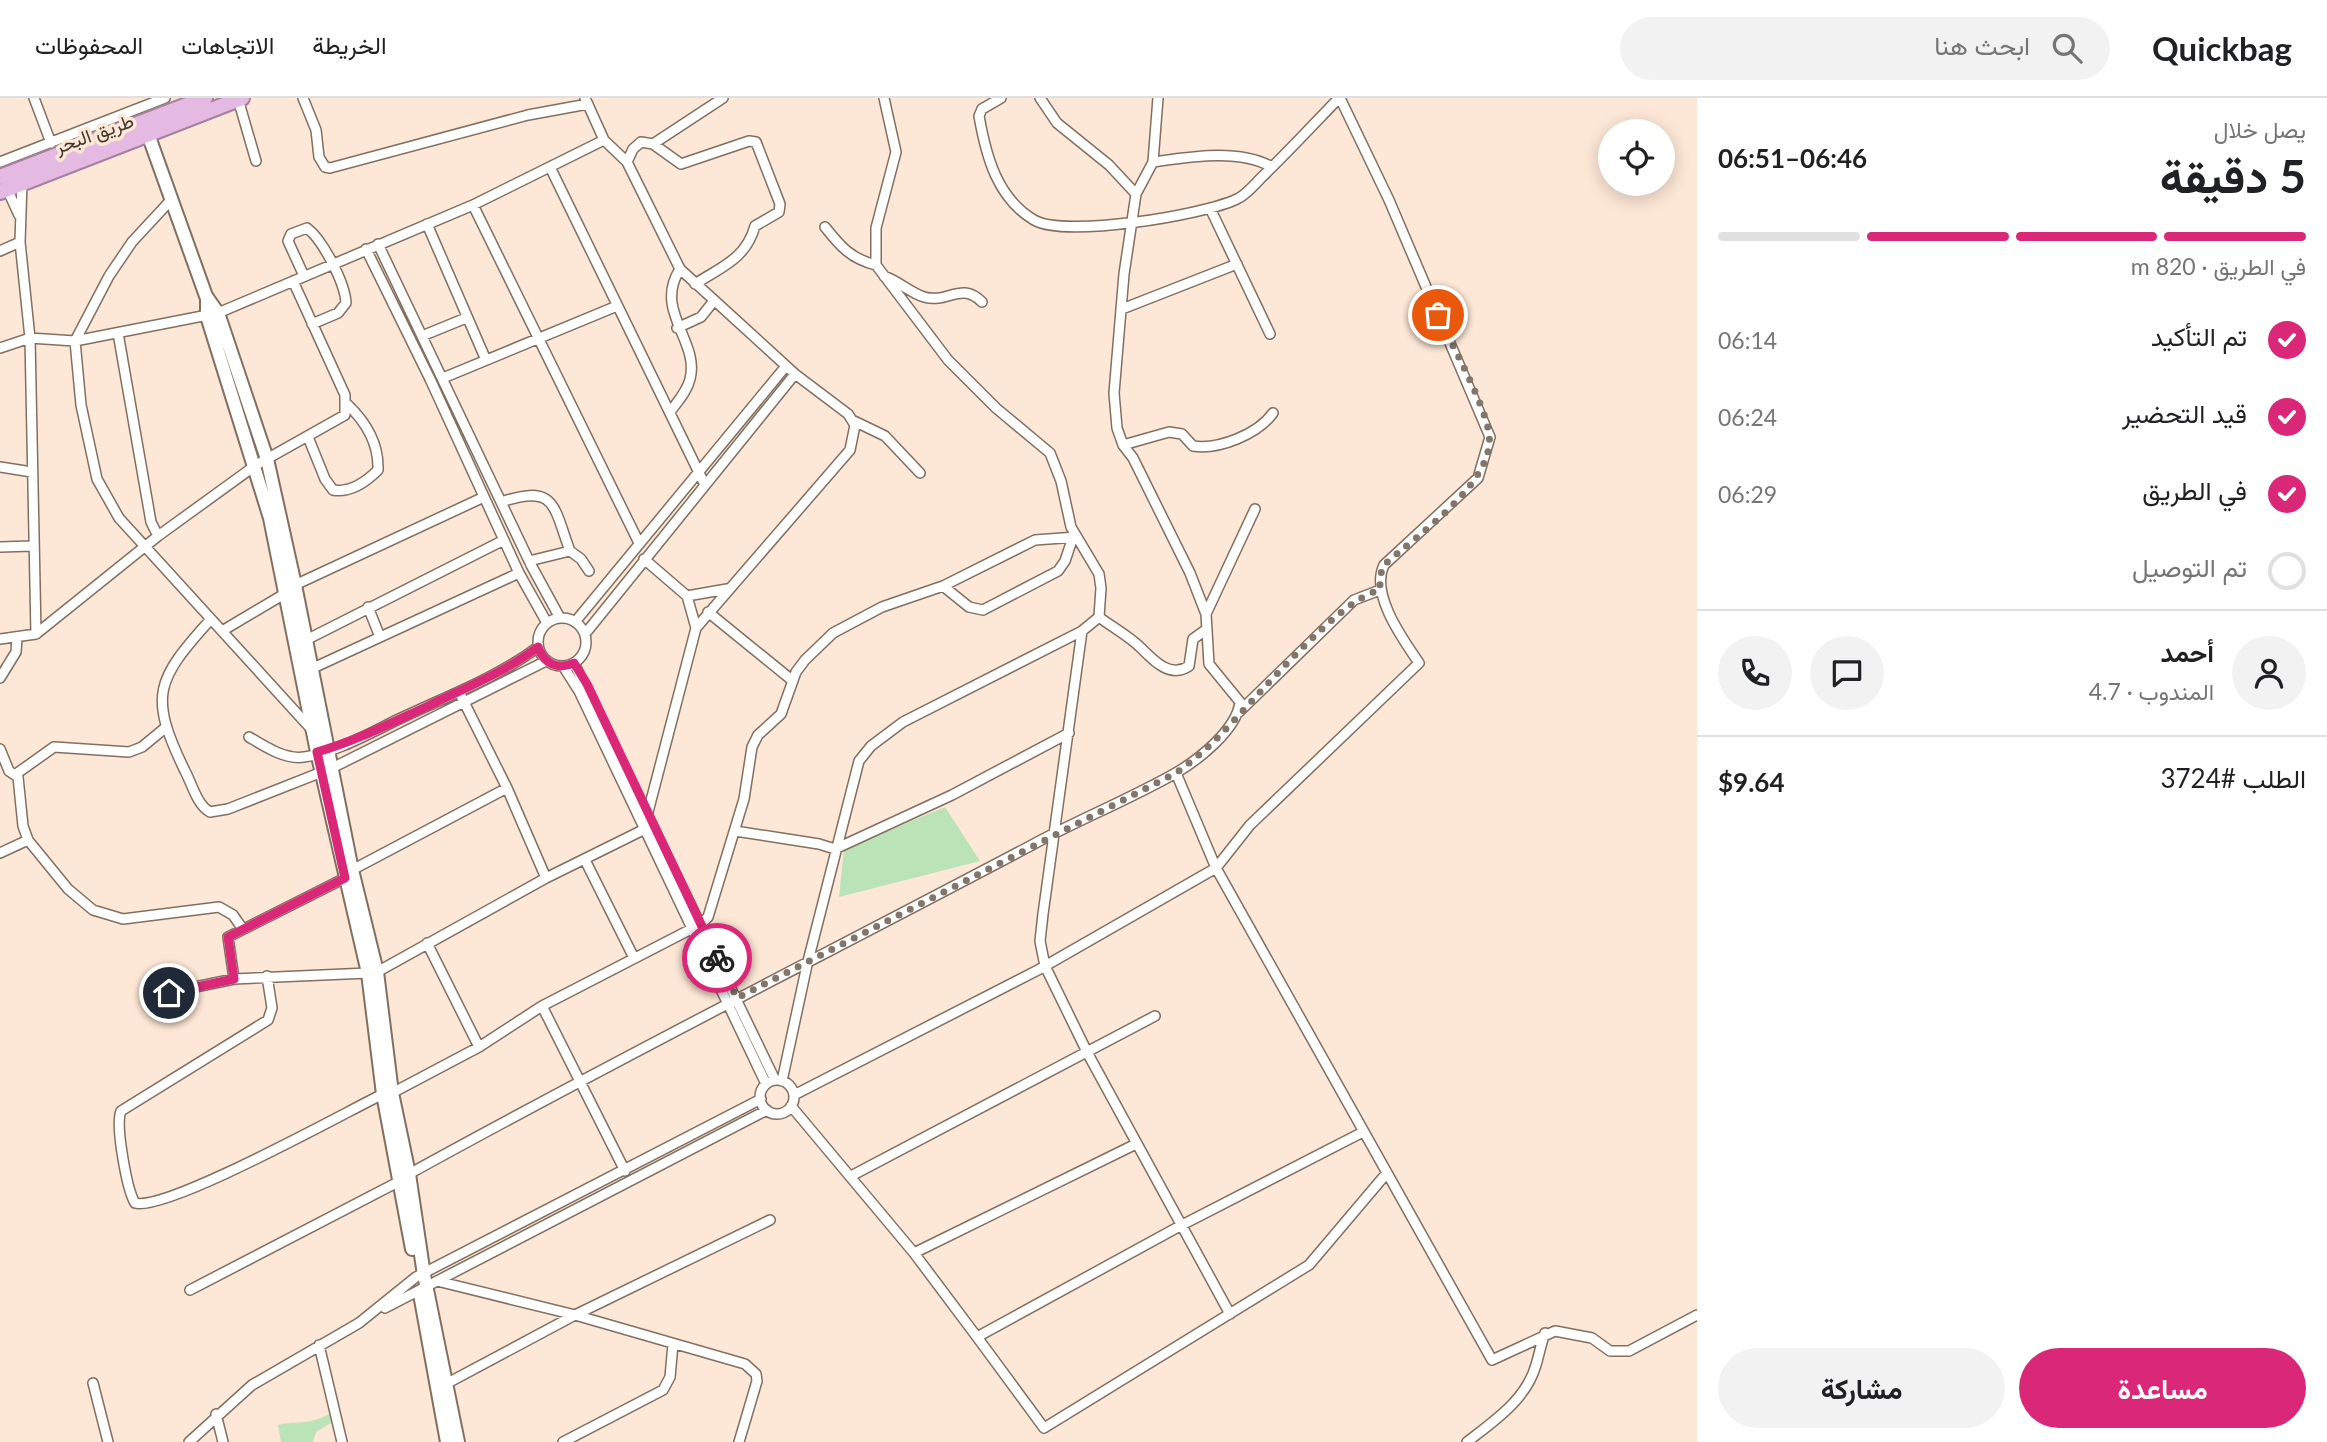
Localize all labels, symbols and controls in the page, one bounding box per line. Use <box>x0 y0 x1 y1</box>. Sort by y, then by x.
search box <box>1620 17 2110 80</box>
text: Quickbag <box>2152 28 2292 68</box>
text: ابحث هنا <box>1934 29 2030 61</box>
icon: search <box>2048 29 2086 67</box>
text: المحفوظات <box>35 30 143 59</box>
text: الاتجاهات <box>181 30 274 59</box>
text: الخريطة <box>312 30 387 59</box>
street label: طريق البحر <box>51 108 137 159</box>
text: يصل خلال <box>2214 115 2306 143</box>
map controls <box>1598 119 1675 196</box>
button: locate <box>1598 119 1675 196</box>
text: 06:46–06:51 <box>1718 142 1867 174</box>
text: 5 دقيقة <box>2160 148 2306 203</box>
text: في الطريق · 820 m <box>2131 252 2306 280</box>
pin <box>1408 285 1468 345</box>
icon: bag <box>1419 296 1457 334</box>
text: تم التأكيد <box>2151 320 2247 352</box>
icon: check <box>2268 321 2306 359</box>
text: 06:14 <box>1718 326 1777 354</box>
text: قيد التحضير <box>2122 397 2247 429</box>
icon: check <box>2268 398 2306 436</box>
text: 06:24 <box>1718 403 1777 431</box>
text: في الطريق <box>2142 474 2247 506</box>
icon: check <box>2268 475 2306 513</box>
text: 06:29 <box>1718 480 1777 508</box>
text: تم التوصيل <box>2132 551 2247 583</box>
button: phone <box>1718 636 1792 710</box>
button: chat <box>1810 636 1884 710</box>
text: أحمد <box>2161 636 2214 668</box>
button: person <box>2232 636 2306 710</box>
text: المندوب · 4.7 <box>2089 677 2214 705</box>
text: الطلب #3724 <box>2160 762 2306 794</box>
text: $9.64 <box>1718 766 1785 798</box>
courier <box>682 923 752 993</box>
icon: bike <box>698 939 736 977</box>
pin <box>139 963 199 1023</box>
icon: home <box>150 974 188 1012</box>
button: مشاركة <box>1718 1348 2005 1428</box>
button: مساعدة <box>2019 1348 2306 1428</box>

